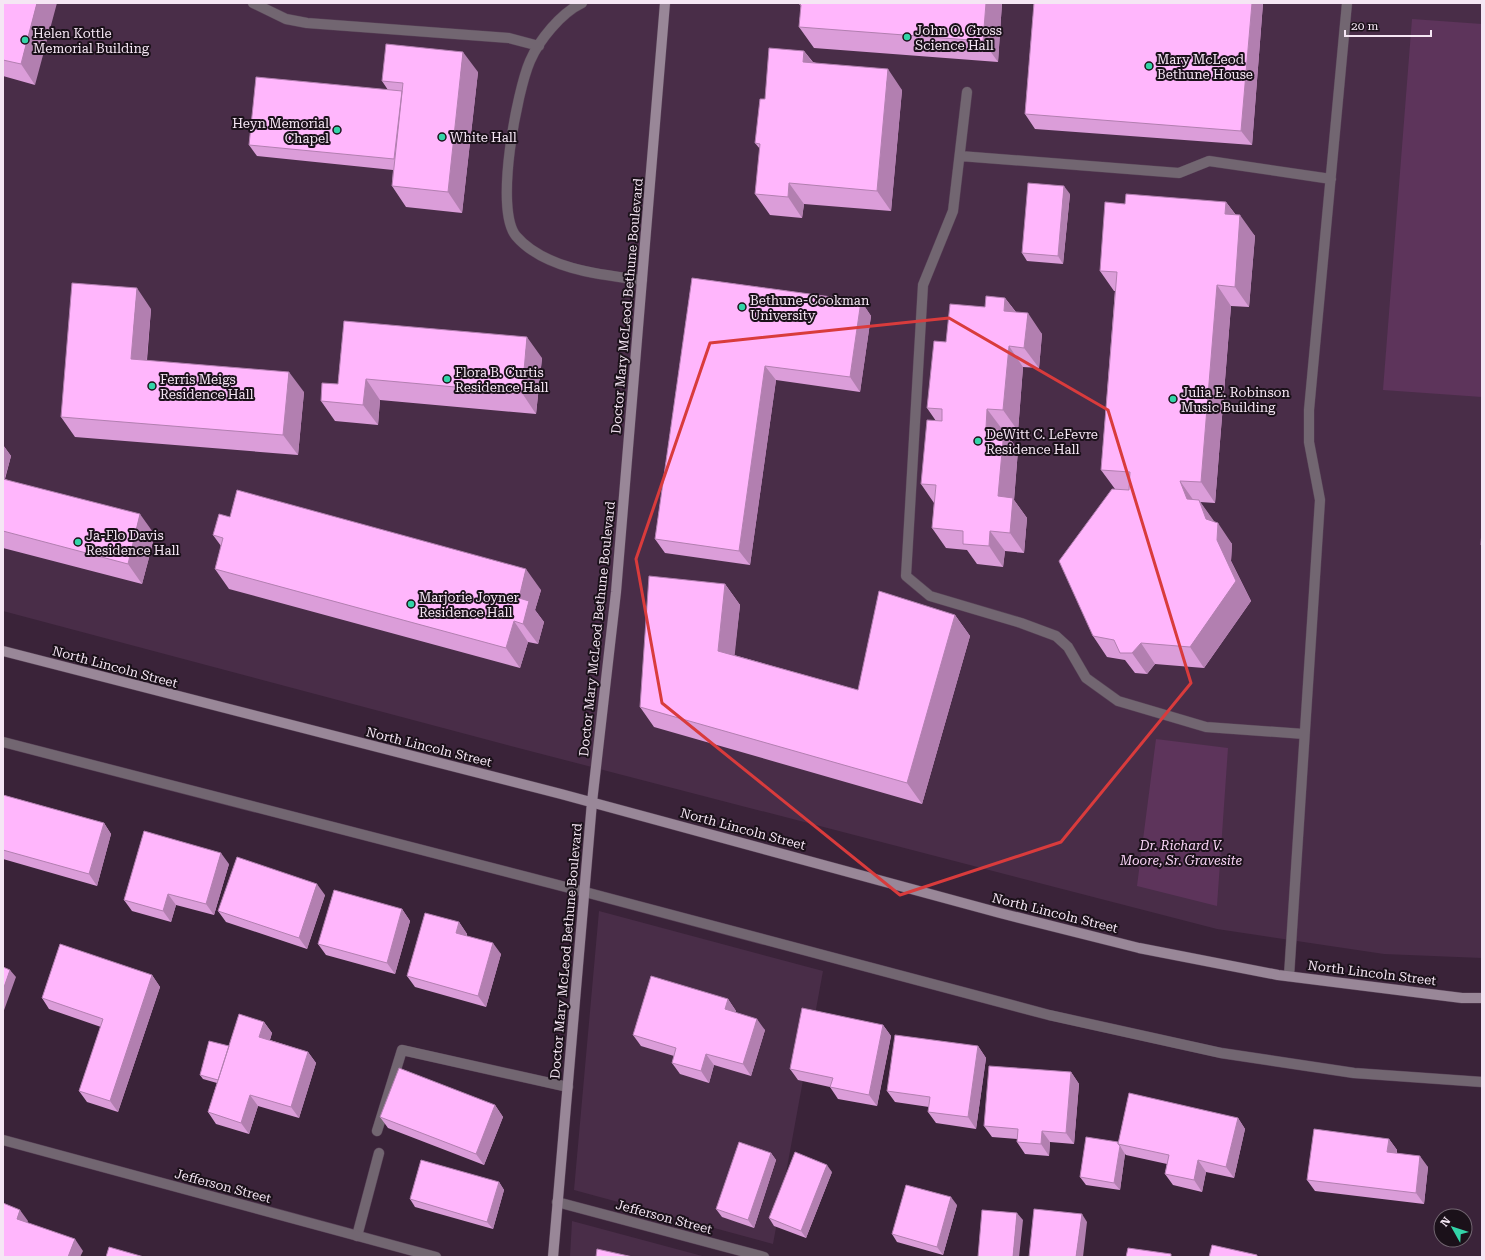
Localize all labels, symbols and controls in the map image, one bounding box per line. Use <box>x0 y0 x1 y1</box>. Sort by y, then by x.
scale bar <box>1345 12 1431 38</box>
text: 20 m <box>1351 19 1378 33</box>
place label: John O. Gross Science Hall <box>915 23 1002 53</box>
place label: Helen Kottle Memorial Building <box>33 26 150 56</box>
marker: John O. Gross Science Hall <box>902 32 912 42</box>
marker: Helen Kottle Memorial Building <box>20 35 30 45</box>
place label: Mary McLeod Bethune House <box>1157 52 1253 82</box>
marker: Mary McLeod Bethune House <box>1144 61 1154 71</box>
place label: Heyn Memorial Chapel <box>232 116 329 146</box>
marker: Heyn Memorial Chapel <box>332 125 342 135</box>
place label: White Hall <box>450 130 517 145</box>
marker: White Hall <box>437 132 447 142</box>
street label: Doctor Mary McLeod Bethune Boulevard <box>608 177 646 435</box>
place label: Bethune-Cookman University <box>750 293 870 323</box>
marker: Bethune-Cookman University <box>737 302 747 312</box>
place label: Flora B. Curtis Residence Hall <box>455 365 549 395</box>
place label: Ferris Meigs Residence Hall <box>160 372 254 402</box>
marker: Flora B. Curtis Residence Hall <box>442 374 452 384</box>
marker: Ferris Meigs Residence Hall <box>147 381 157 391</box>
place label: Julia E. Robinson Music Building <box>1181 385 1291 415</box>
marker: Julia E. Robinson Music Building <box>1168 394 1178 404</box>
place label: DeWitt C. LeFevre Residence Hall <box>986 427 1098 457</box>
marker: DeWitt C. LeFevre Residence Hall <box>973 436 983 446</box>
street label: Doctor Mary McLeod Bethune Boulevard <box>576 500 618 757</box>
place label: Ja-Flo Davis Residence Hall <box>86 528 180 558</box>
marker: Ja-Flo Davis Residence Hall <box>73 537 83 547</box>
place label: Marjorie Joyner Residence Hall <box>419 590 520 620</box>
marker: Marjorie Joyner Residence Hall <box>406 599 416 609</box>
street label: North Lincoln Street <box>51 643 179 691</box>
street label: North Lincoln Street <box>365 724 494 770</box>
street label: North Lincoln Street <box>679 805 807 853</box>
street label: Doctor Mary McLeod Bethune Boulevard <box>547 822 585 1080</box>
park label: Dr. Richard V. Moore, Sr. Gravesite <box>1119 838 1243 868</box>
street label: North Lincoln Street <box>991 890 1120 936</box>
street label: North Lincoln Street <box>1307 958 1437 988</box>
street label: Jefferson Street <box>173 1166 273 1206</box>
street label: Jefferson Street <box>614 1197 714 1237</box>
north arrow <box>1433 1208 1473 1248</box>
text: N <box>1438 1214 1454 1229</box>

